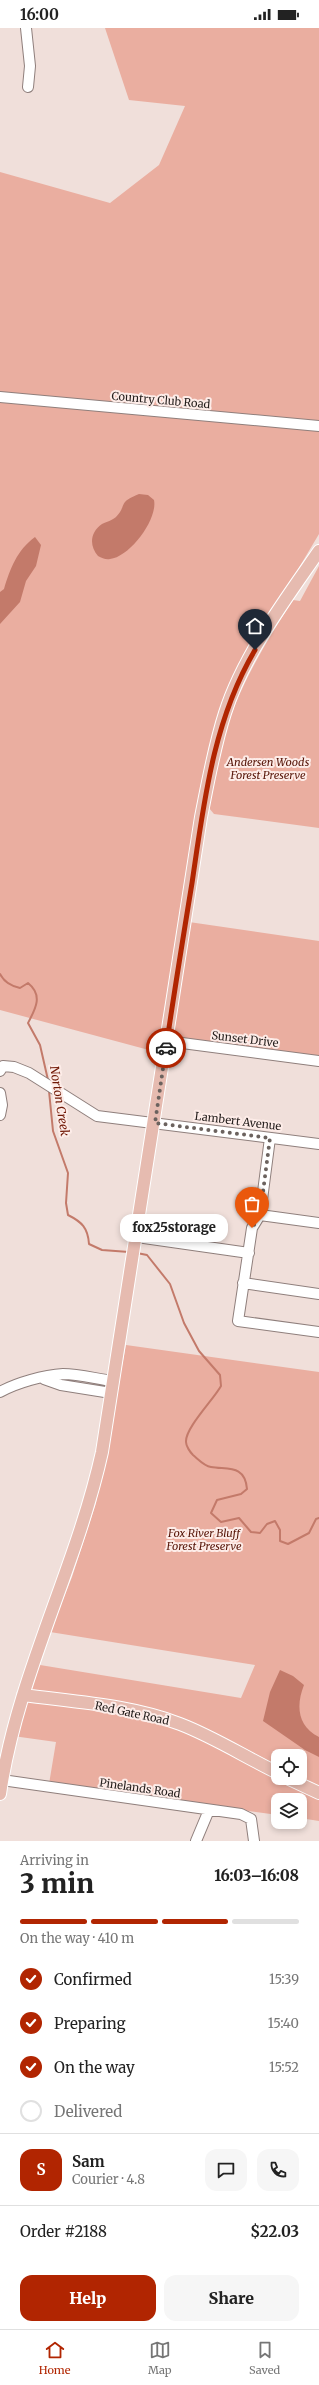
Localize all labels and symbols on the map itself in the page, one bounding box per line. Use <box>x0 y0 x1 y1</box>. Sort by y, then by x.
street label: Country Club Road <box>111 389 211 411</box>
pin <box>238 609 272 650</box>
park label: Andersen Woods Forest Preserve <box>226 755 310 782</box>
courier <box>146 1028 186 1068</box>
street label: Sunset Drive <box>211 1028 279 1050</box>
water label: Norton Creek <box>47 1065 73 1138</box>
street label: Lambert Avenue <box>194 1109 282 1133</box>
pin <box>235 1187 269 1228</box>
callout: fox25storage <box>120 1214 228 1242</box>
park label: Fox River Bluff Forest Preserve <box>165 1526 242 1553</box>
street label: Red Gate Road <box>94 1698 171 1728</box>
street label: Pinelands Road <box>99 1775 182 1801</box>

